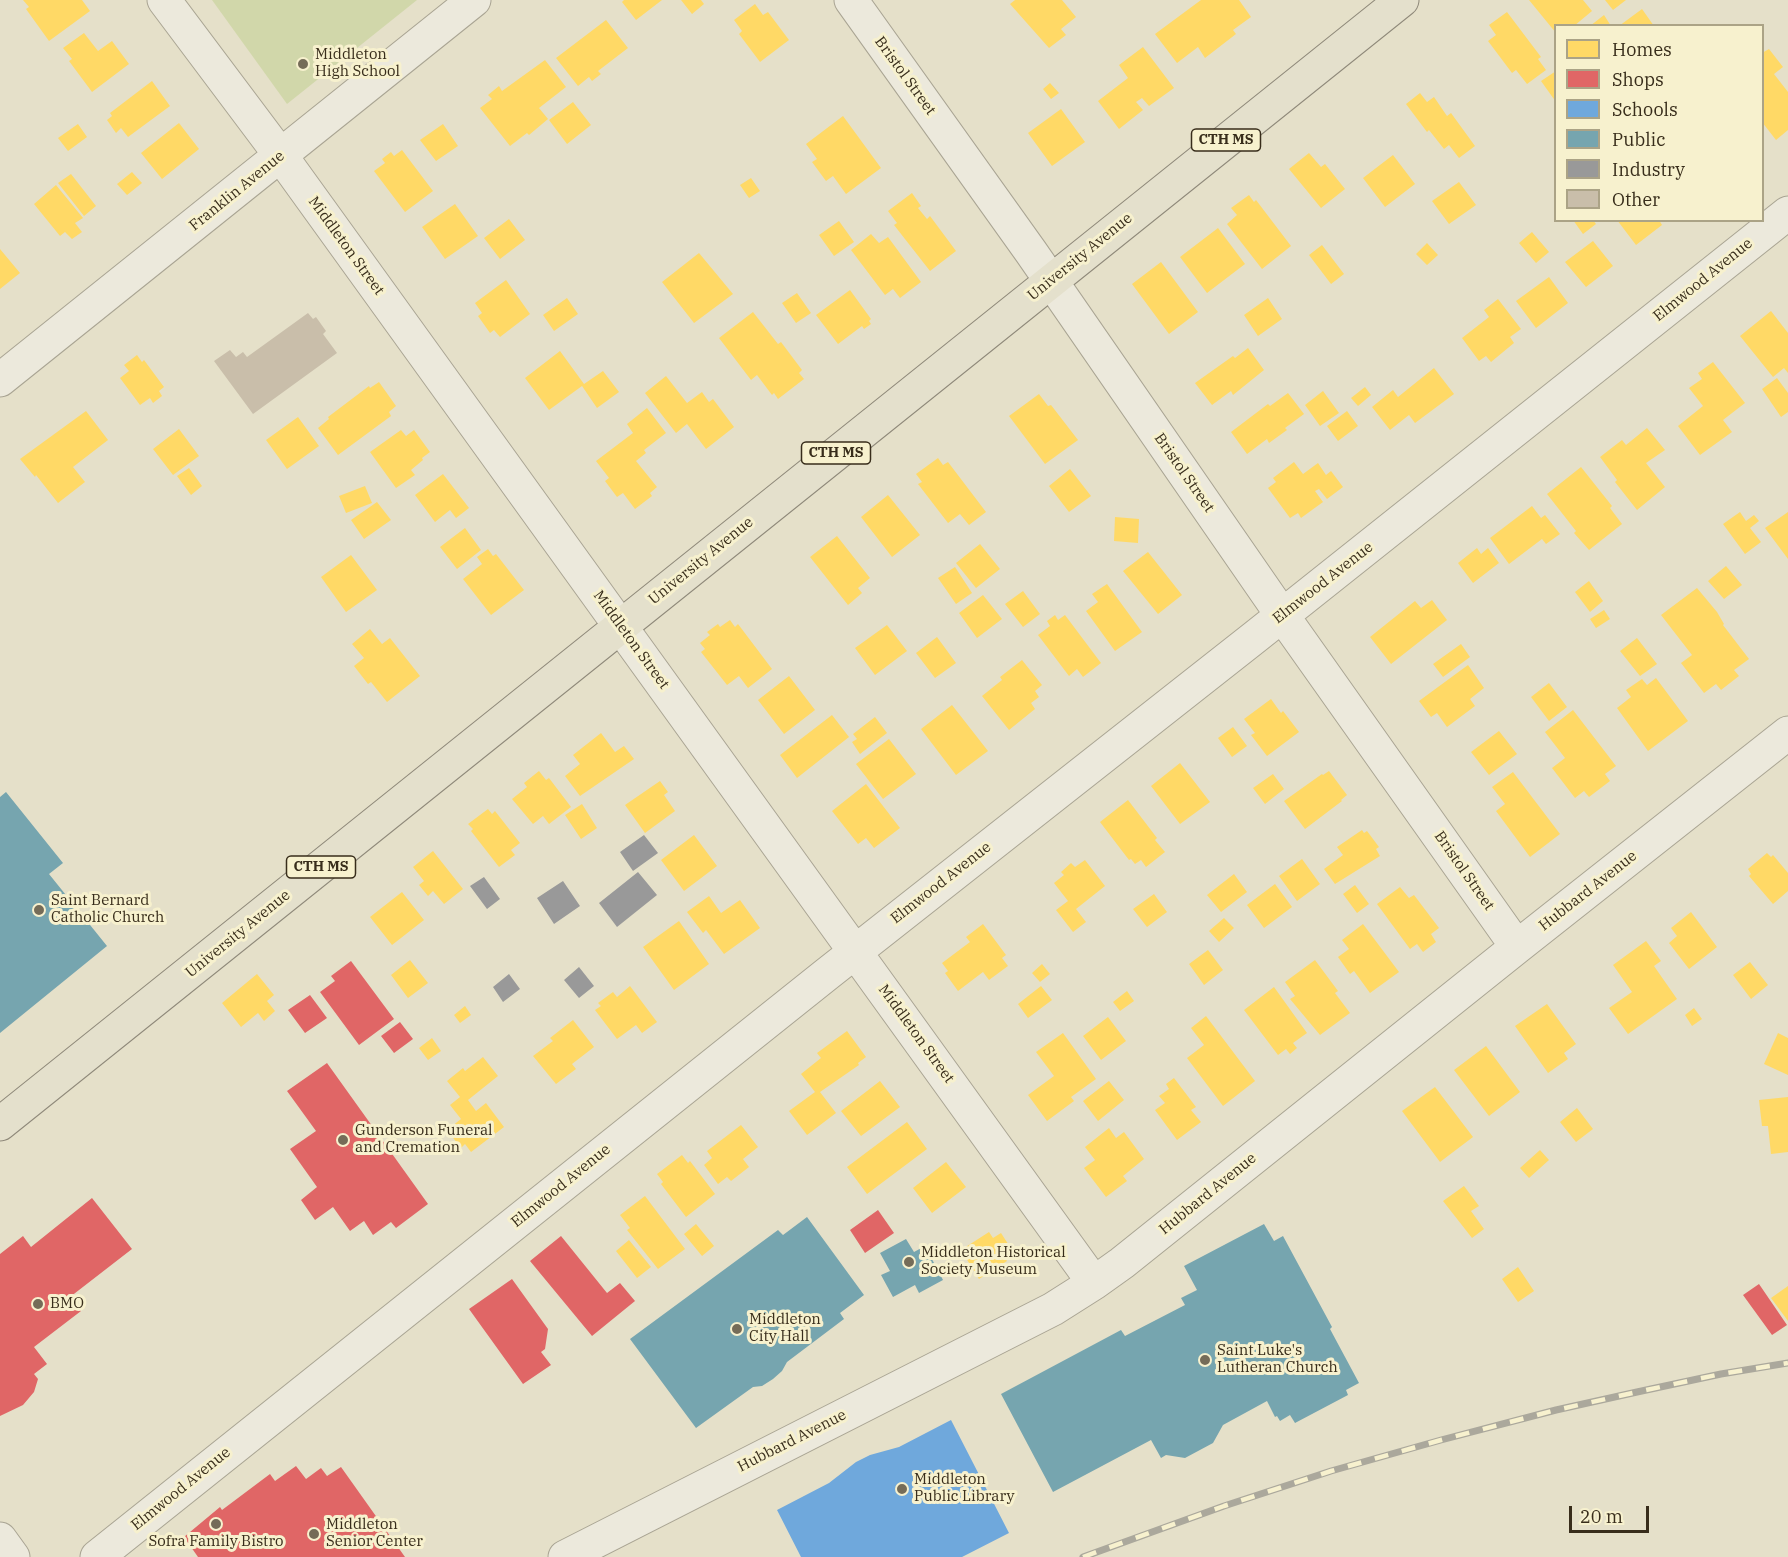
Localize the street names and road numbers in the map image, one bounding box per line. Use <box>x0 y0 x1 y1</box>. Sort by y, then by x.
street label: Bristol Street <box>871 33 939 119</box>
road number: CTH MS <box>1192 129 1260 151</box>
street label: Franklin Avenue <box>186 147 288 235</box>
street label: Middleton Street <box>304 193 388 299</box>
street label: University Avenue <box>1024 209 1136 305</box>
street label: Elmwood Avenue <box>1650 235 1756 325</box>
street label: Bristol Street <box>1150 430 1218 516</box>
road number: CTH MS <box>802 442 870 464</box>
street label: University Avenue <box>645 513 757 609</box>
street label: Elmwood Avenue <box>1269 538 1377 628</box>
street label: Middleton Street <box>589 587 673 693</box>
street label: Bristol Street <box>1430 828 1498 914</box>
street label: Elmwood Avenue <box>887 838 995 928</box>
street label: Hubbard Avenue <box>1535 847 1641 935</box>
road number: CTH MS <box>286 856 356 878</box>
street label: University Avenue <box>182 886 294 982</box>
street label: Middleton Street <box>874 981 958 1087</box>
street label: Elmwood Avenue <box>508 1141 614 1231</box>
street label: Hubbard Avenue <box>1156 1149 1260 1239</box>
street label: Hubbard Avenue <box>735 1406 849 1476</box>
street label: Elmwood Avenue <box>128 1444 234 1534</box>

